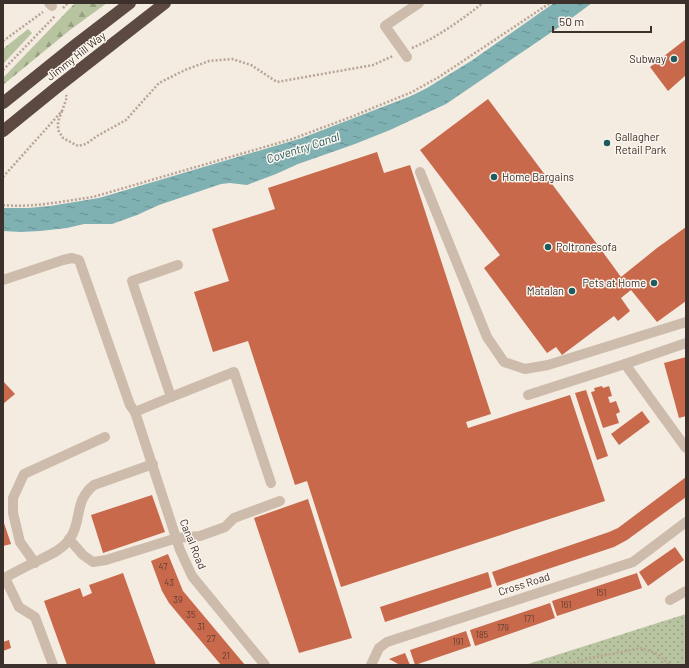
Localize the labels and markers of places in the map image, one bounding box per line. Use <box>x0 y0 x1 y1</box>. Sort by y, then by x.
place label: Subway <box>629 52 666 65</box>
marker: Subway <box>669 54 679 64</box>
place label: Gallagher Retail Park <box>615 130 667 156</box>
marker: Gallagher Retail Park <box>602 138 612 148</box>
place label: Home Bargains <box>502 170 574 183</box>
marker: Home Bargains <box>489 172 499 182</box>
place label: Poltronesofa <box>556 240 617 253</box>
marker: Poltronesofa <box>543 242 553 252</box>
place label: Pets at Home <box>583 276 646 289</box>
marker: Pets at Home <box>649 278 659 288</box>
place label: Matalan <box>527 284 564 297</box>
marker: Matalan <box>567 286 577 296</box>

